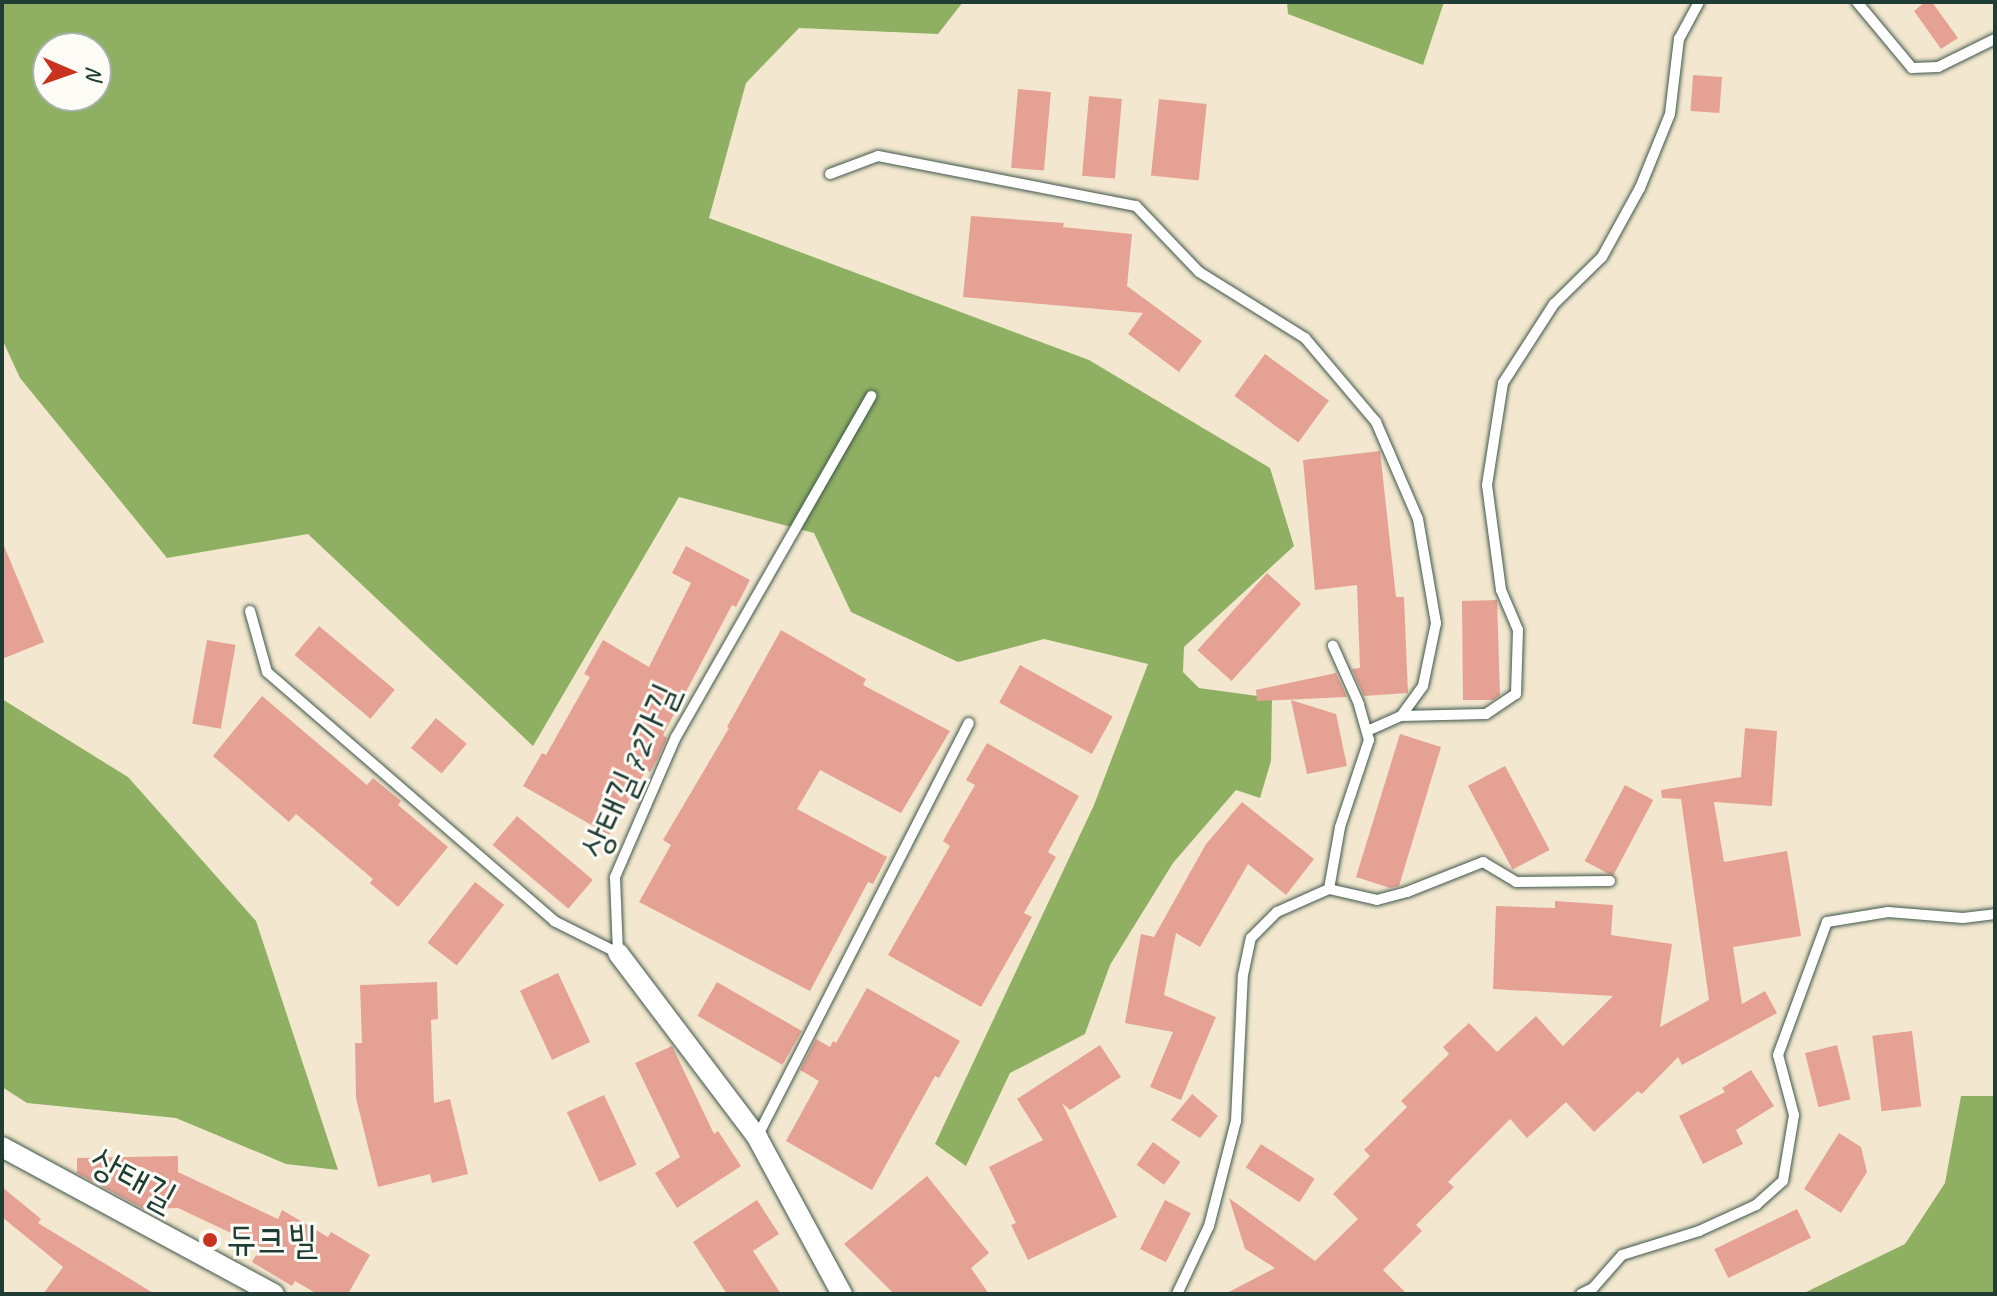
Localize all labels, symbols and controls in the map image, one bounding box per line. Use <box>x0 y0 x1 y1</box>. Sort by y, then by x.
north arrow <box>32 32 112 112</box>
text: N <box>80 65 108 80</box>
street label: 상태길72가길 <box>571 676 689 866</box>
street label: 상태길 <box>82 1137 184 1221</box>
place label: 듀크빌 <box>226 1217 318 1263</box>
marker: 듀크빌 <box>201 1231 219 1249</box>

